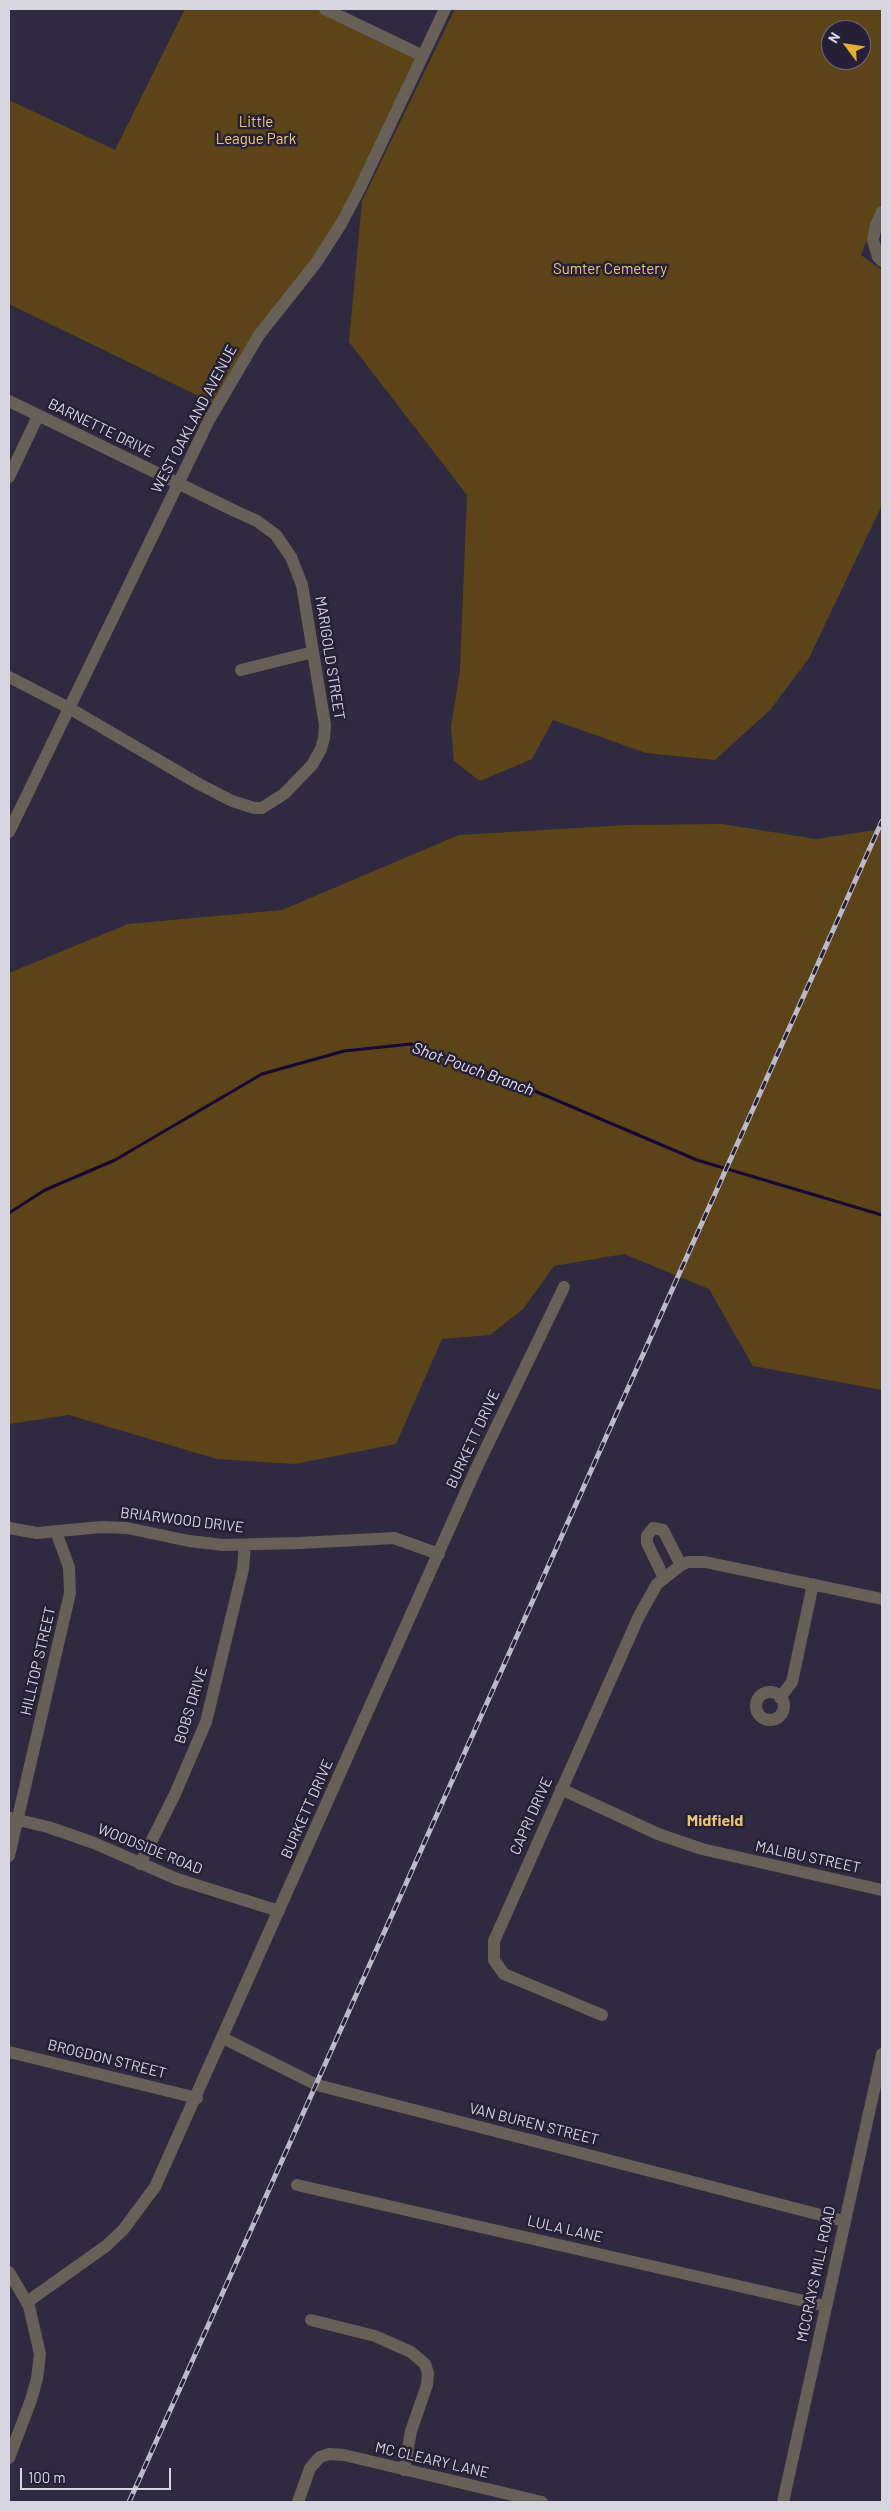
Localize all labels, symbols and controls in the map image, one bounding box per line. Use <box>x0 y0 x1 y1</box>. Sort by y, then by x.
north arrow <box>821 20 871 70</box>
text: N <box>824 29 843 46</box>
park label: Little League Park <box>216 113 296 148</box>
park label: Sumter Cemetery <box>553 260 667 278</box>
street label: WEST OAKLAND AVENUE <box>147 342 241 496</box>
street label: BARNETTE DRIVE <box>45 395 157 461</box>
street label: MARIGOLD STREET <box>311 595 349 721</box>
water label: Shot Pouch Branch <box>410 1038 536 1100</box>
street label: BURKETT DRIVE <box>442 1387 504 1491</box>
street label: BRIARWOOD DRIVE <box>119 1503 245 1537</box>
street label: HILLTOP STREET <box>17 1605 59 1717</box>
street label: BOBS DRIVE <box>171 1664 211 1746</box>
street label: BURKETT DRIVE <box>277 1757 337 1861</box>
street label: CAPRI DRIVE <box>506 1774 556 1858</box>
district label: Midfield <box>687 1811 743 1831</box>
street label: WOODSIDE ROAD <box>95 1820 205 1878</box>
street label: MALIBU STREET <box>754 1837 862 1877</box>
street label: BROGDON STREET <box>46 2036 168 2082</box>
street label: VAN BUREN STREET <box>467 2099 601 2149</box>
street label: MCCRAYS MILL ROAD <box>793 2204 839 2344</box>
street label: LULA LANE <box>526 2212 604 2246</box>
street label: MC CLEARY LANE <box>373 2438 491 2482</box>
scale bar <box>22 2458 174 2490</box>
text: 100 m <box>28 2468 66 2486</box>

